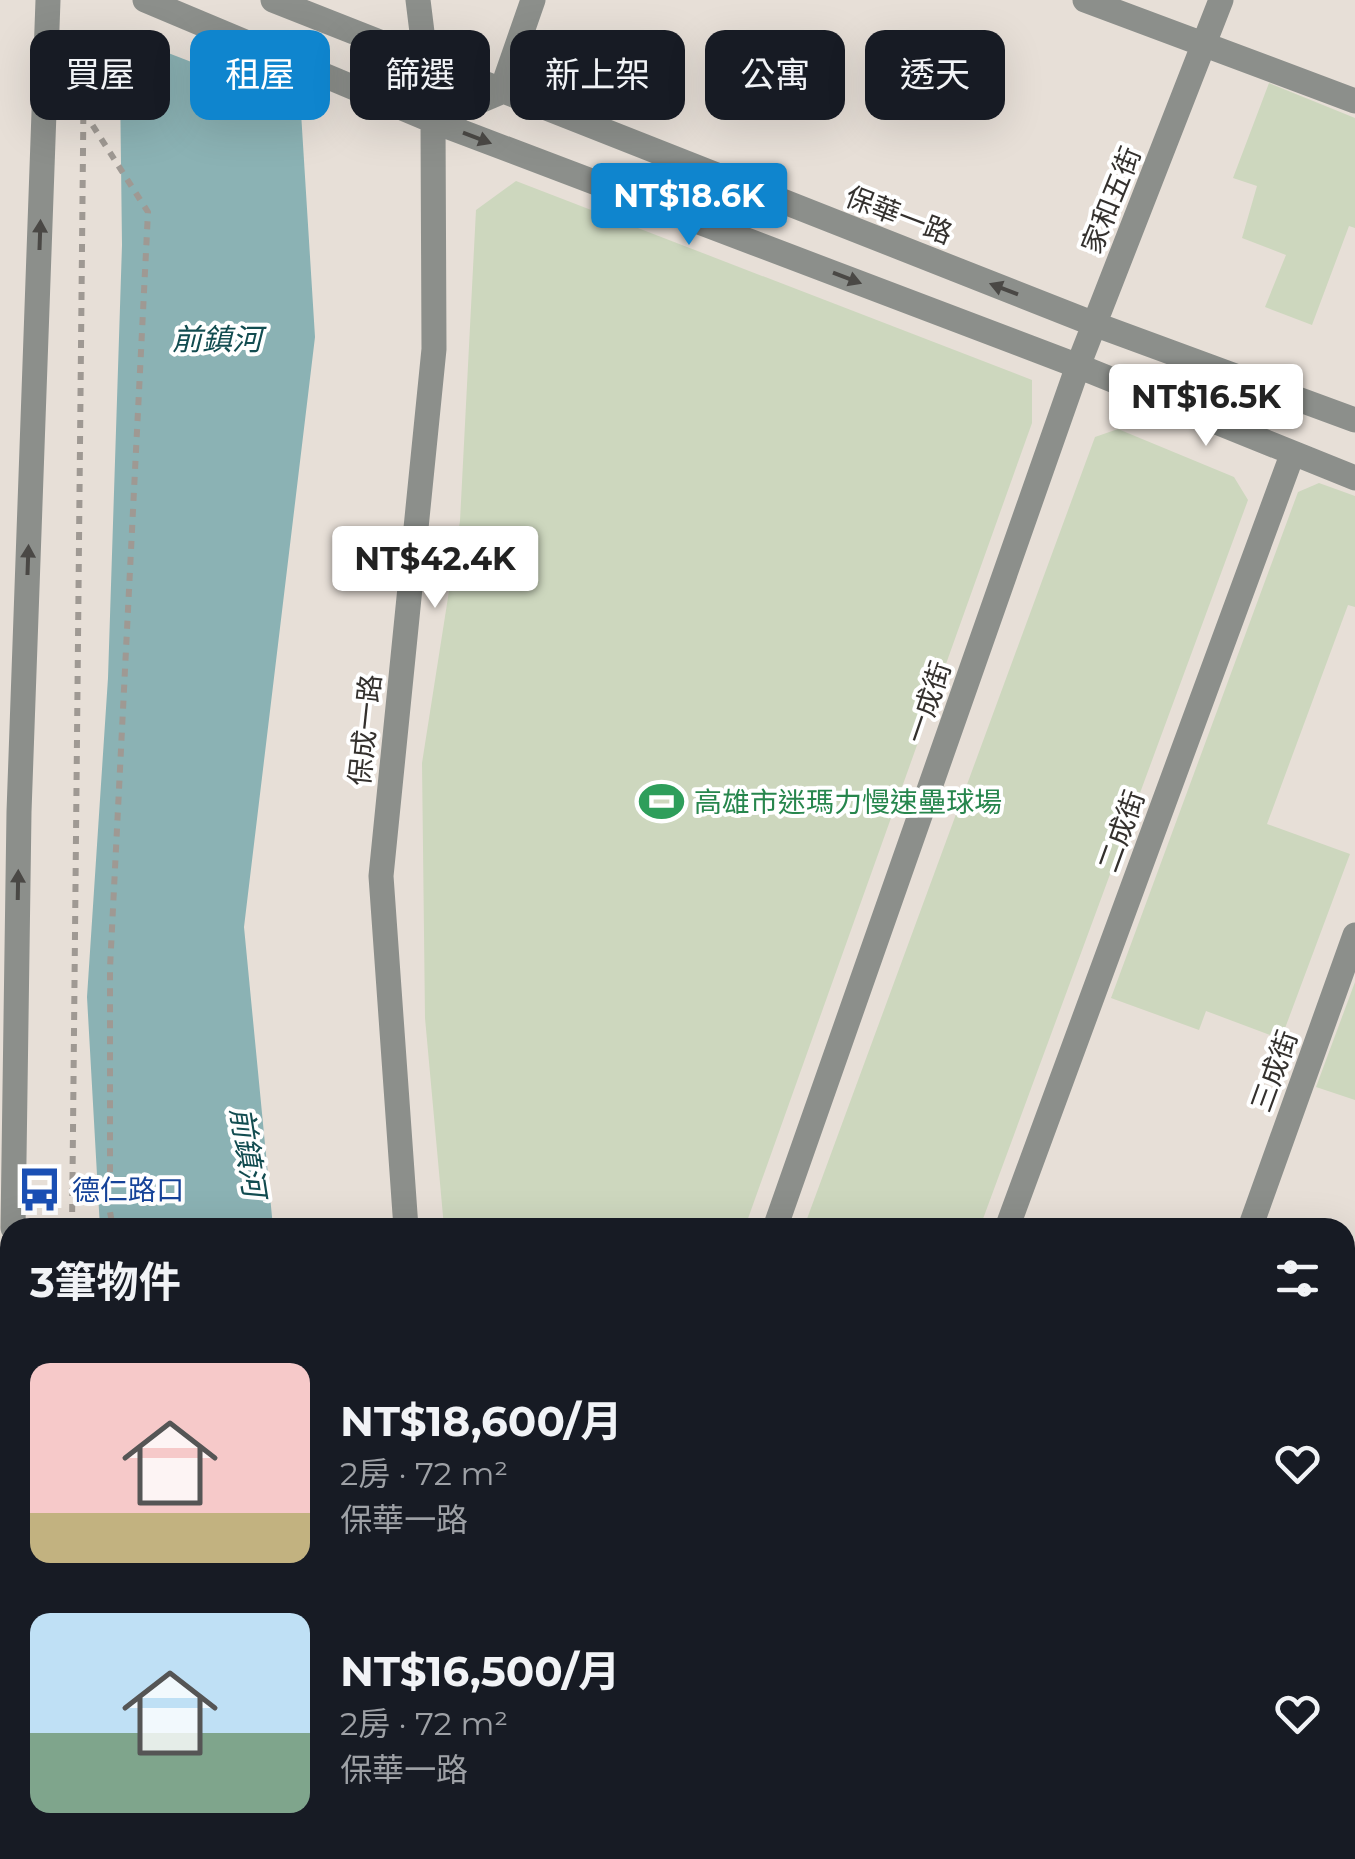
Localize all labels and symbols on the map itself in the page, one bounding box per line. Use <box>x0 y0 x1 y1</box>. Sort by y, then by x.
one-way arrow <box>463 131 493 146</box>
street label: 家和五街 <box>1074 142 1148 258</box>
pin: NT$18.6K <box>586 163 792 248</box>
street label: 保華一路 <box>841 179 957 251</box>
one-way arrow <box>32 219 48 251</box>
one-way arrow <box>832 271 862 286</box>
one-way arrow <box>988 280 1018 296</box>
water label: 前鎮河 <box>172 321 267 358</box>
pin: NT$16.5K <box>1103 364 1309 449</box>
pin: NT$42.4K <box>332 526 538 611</box>
one-way arrow <box>20 544 36 576</box>
street label: 一成街 <box>898 657 958 747</box>
street label: 保成一路 <box>342 673 388 787</box>
sports icon: 高雄市迷瑪力慢速壘球場 <box>637 778 685 826</box>
place label: 高雄市迷瑪力慢速壘球場 <box>694 785 1002 819</box>
street label: 二成街 <box>1091 786 1151 876</box>
one-way arrow <box>10 869 26 901</box>
street label: 三成街 <box>1244 1026 1304 1116</box>
water label: 前鎮河 <box>223 1105 274 1204</box>
bus stop icon: 德仁路口 <box>15 1166 63 1214</box>
place label: 德仁路口 <box>72 1173 184 1207</box>

